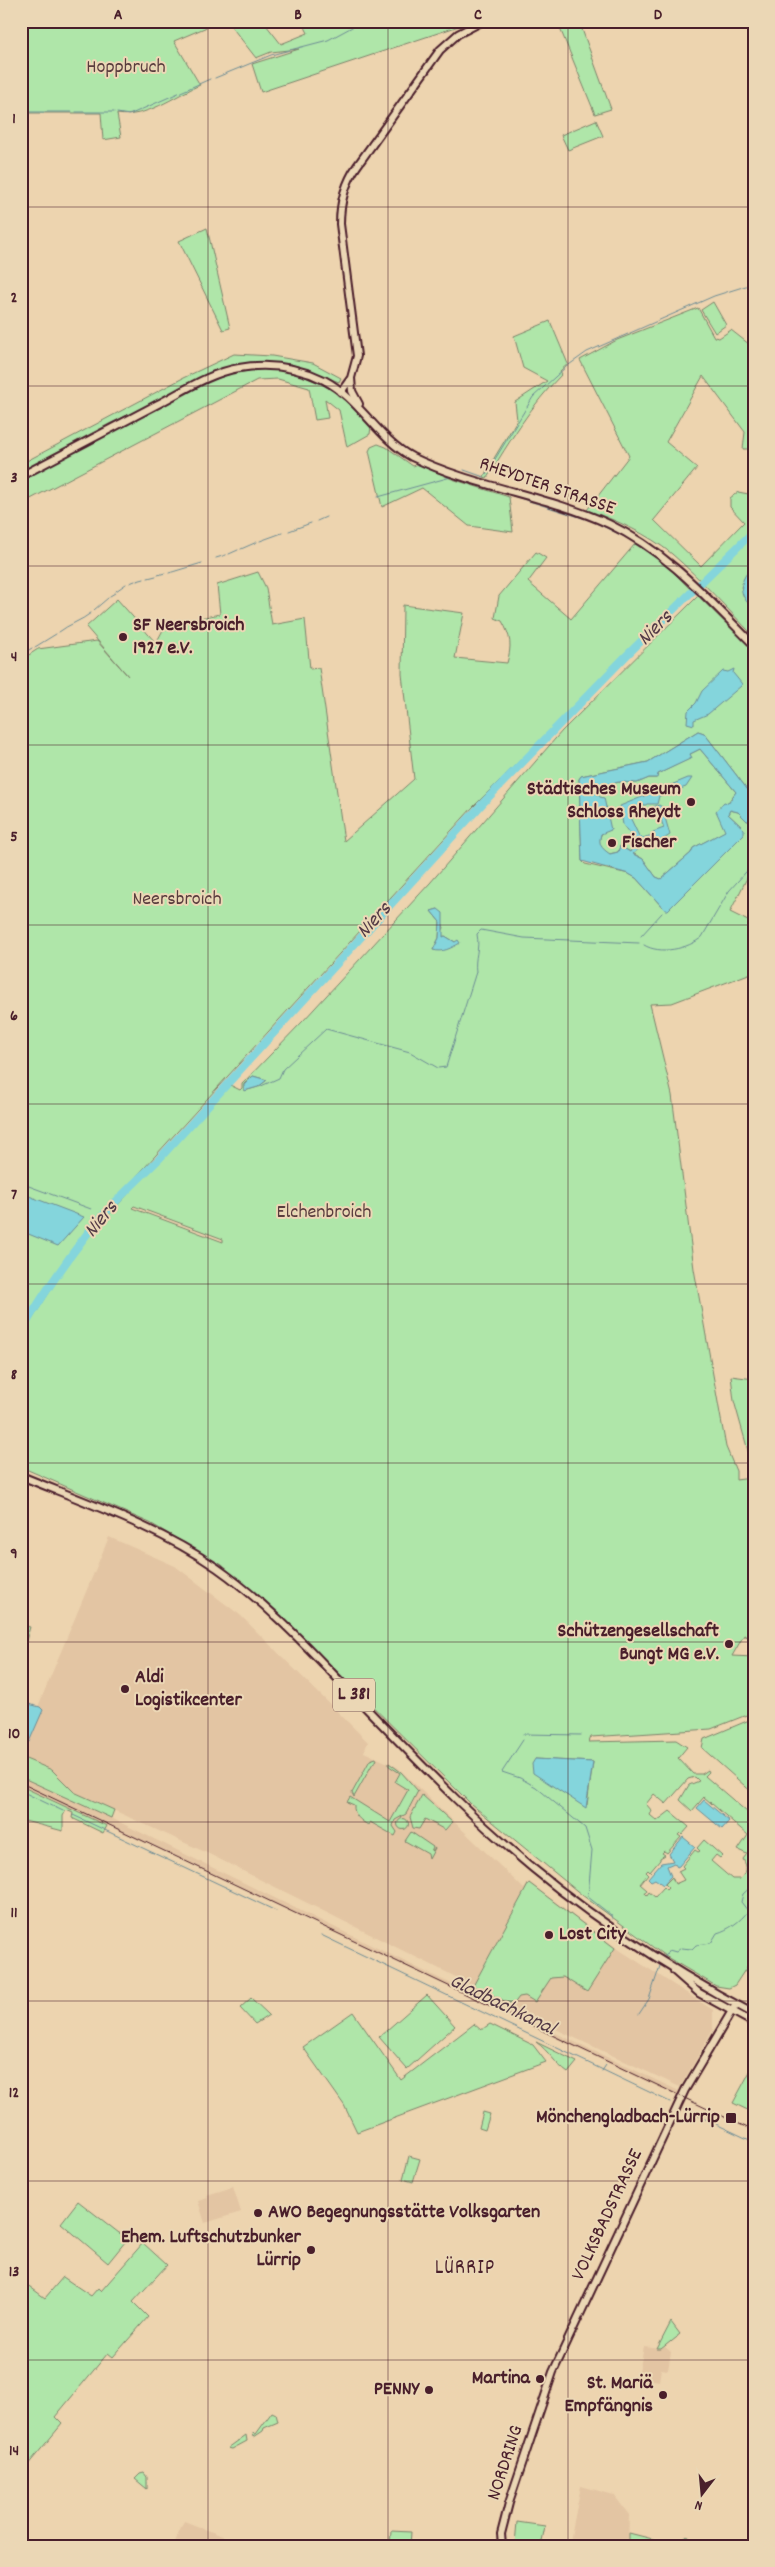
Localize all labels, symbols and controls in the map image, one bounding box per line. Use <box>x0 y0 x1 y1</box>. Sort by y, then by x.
text: A <box>114 4 123 27</box>
text: B <box>294 4 302 27</box>
text: C <box>474 4 482 27</box>
text: D <box>654 4 663 27</box>
park label: Hoppbruch <box>86 54 166 82</box>
text: 1 <box>12 108 16 131</box>
text: 2 <box>11 287 18 310</box>
street label: RHEYDTER STRASSE <box>475 451 619 523</box>
text: 3 <box>10 467 18 490</box>
water label: Niers <box>631 603 682 654</box>
place label: SF Neersbroich 1927 e.V. <box>133 612 244 663</box>
marker: SF Neersbroich 1927 e.V. <box>117 631 129 643</box>
text: 4 <box>11 646 17 669</box>
place label: Städtisches Museum Schloss Rheydt <box>527 776 682 827</box>
marker: Städtisches Museum Schloss Rheydt <box>685 796 697 808</box>
text: 5 <box>10 826 18 849</box>
place label: Fischer <box>622 829 677 857</box>
marker: Fischer <box>606 837 618 849</box>
park label: Neersbroich <box>132 886 222 914</box>
water label: Niers <box>350 895 400 946</box>
text: 6 <box>10 1005 18 1028</box>
text: 7 <box>11 1184 17 1207</box>
water label: Niers <box>78 1194 127 1245</box>
park label: Elchenbroich <box>277 1199 371 1227</box>
text: 8 <box>11 1364 18 1387</box>
text: 9 <box>10 1543 18 1566</box>
place label: Schützengesellschaft Bungt MG e.V. <box>558 1618 720 1669</box>
marker: Schützengesellschaft Bungt MG e.V. <box>723 1638 735 1650</box>
place label: Aldi Logistikcenter <box>135 1664 242 1715</box>
road number: L 381 <box>333 1678 375 1712</box>
marker: Aldi Logistikcenter <box>119 1683 131 1695</box>
text: 10 <box>8 1723 20 1746</box>
text: 11 <box>10 1902 18 1925</box>
place label: Lost City <box>559 1921 626 1949</box>
marker: Lost City <box>543 1929 555 1941</box>
water label: Gladbachkanal <box>444 1967 562 2046</box>
text: 12 <box>9 2082 19 2105</box>
place label: Mönchengladbach-Lürrip <box>536 2104 720 2132</box>
marker: Mönchengladbach-Lürrip <box>724 2111 738 2125</box>
street label: VOLKSBADSTRASSE <box>565 2145 651 2285</box>
place label: AWO Begegnungsstätte Volksgarten <box>268 2199 540 2227</box>
marker: AWO Begegnungsstätte Volksgarten <box>252 2207 264 2219</box>
place label: Ehem. Luftschutzbunker Lürrip <box>121 2224 302 2275</box>
marker: Ehem. Luftschutzbunker Lürrip <box>305 2244 317 2256</box>
district label: LÜRRIP <box>435 2254 495 2284</box>
text: 13 <box>9 2261 19 2284</box>
place label: Martina <box>472 2365 531 2393</box>
place label: St. Mariä Empfängnis <box>565 2370 654 2421</box>
marker: Martina <box>534 2373 546 2385</box>
place label: PENNY <box>374 2376 421 2404</box>
marker: PENNY <box>423 2384 435 2396</box>
marker: St. Mariä Empfängnis <box>657 2389 669 2401</box>
street label: NORDRING <box>481 2422 531 2504</box>
text: 14 <box>9 2440 19 2463</box>
north arrow <box>678 2470 728 2520</box>
text: N <box>693 2494 705 2515</box>

